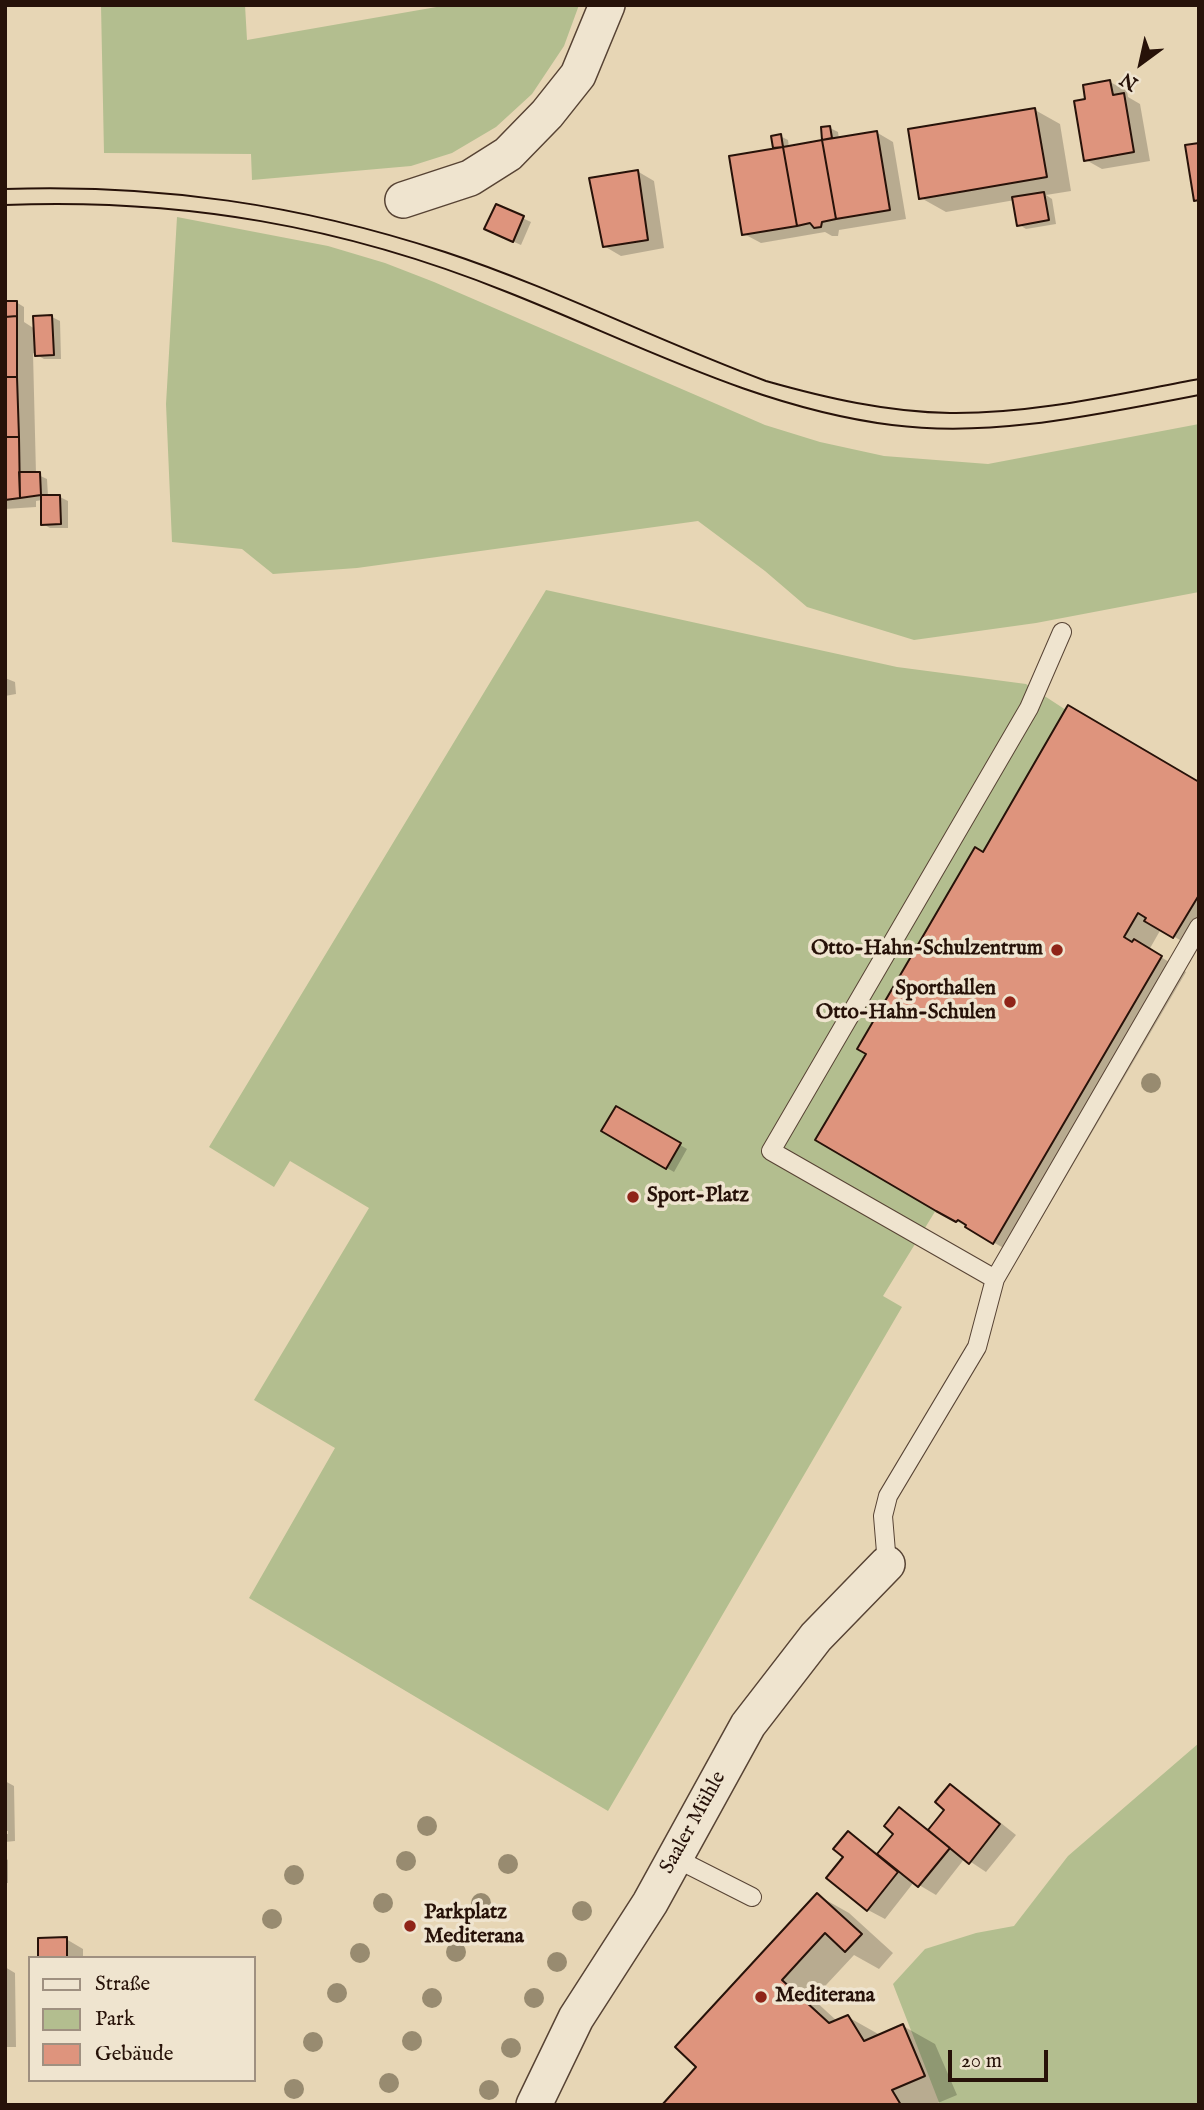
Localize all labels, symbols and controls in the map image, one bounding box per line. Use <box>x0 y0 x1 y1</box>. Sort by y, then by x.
north arrow <box>1106 28 1176 98</box>
text: N <box>1116 66 1143 95</box>
place label: Otto-Hahn-Schulzentrum <box>811 937 1043 963</box>
marker: Otto-Hahn-Schulzentrum <box>1049 942 1065 958</box>
place label: Sporthallen Otto-Hahn-Schulen <box>816 977 996 1027</box>
marker: Sporthallen Otto-Hahn-Schulen <box>1002 994 1018 1010</box>
place label: Sport-Platz <box>647 1184 749 1210</box>
marker: Sport-Platz <box>625 1189 641 1205</box>
street label: Saaler Mühle <box>655 1767 733 1879</box>
place label: Parkplatz Mediterana <box>424 1901 524 1951</box>
marker: Parkplatz Mediterana <box>402 1918 418 1934</box>
legend <box>28 1956 256 2082</box>
text: Straße <box>95 1971 150 1998</box>
place label: Mediterana <box>775 1984 875 2010</box>
marker: Mediterana <box>753 1989 769 2005</box>
text: Park <box>95 2006 135 2033</box>
scale bar <box>952 2036 1052 2080</box>
text: Gebäude <box>95 2041 173 2068</box>
text: 20 m <box>961 2048 1002 2075</box>

